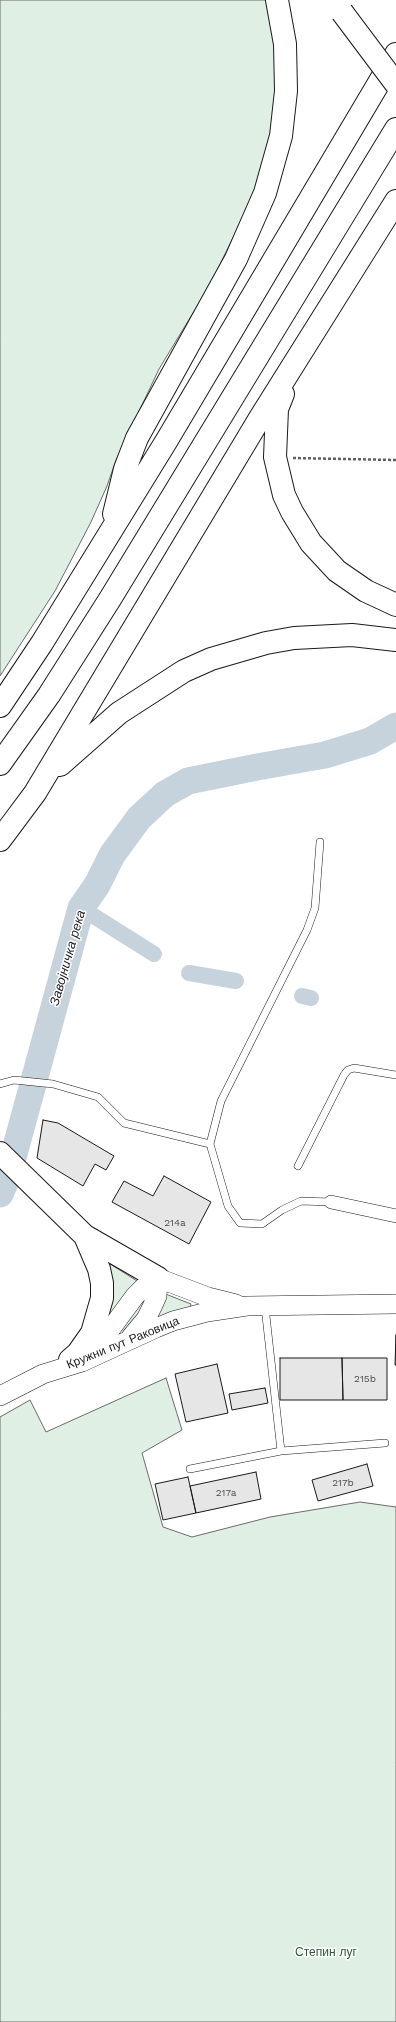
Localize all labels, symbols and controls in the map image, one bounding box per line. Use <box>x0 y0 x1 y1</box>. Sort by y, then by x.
water label: Завојничка река <box>47 909 89 1007</box>
house number: 214a <box>164 1217 186 1229</box>
street label: Кружни пут Раковица <box>65 1314 181 1372</box>
house number: 215b <box>354 1373 376 1385</box>
house number: 217b <box>332 1477 354 1489</box>
house number: 217a <box>216 1487 236 1499</box>
park label: Степин луг <box>295 1945 357 1959</box>

